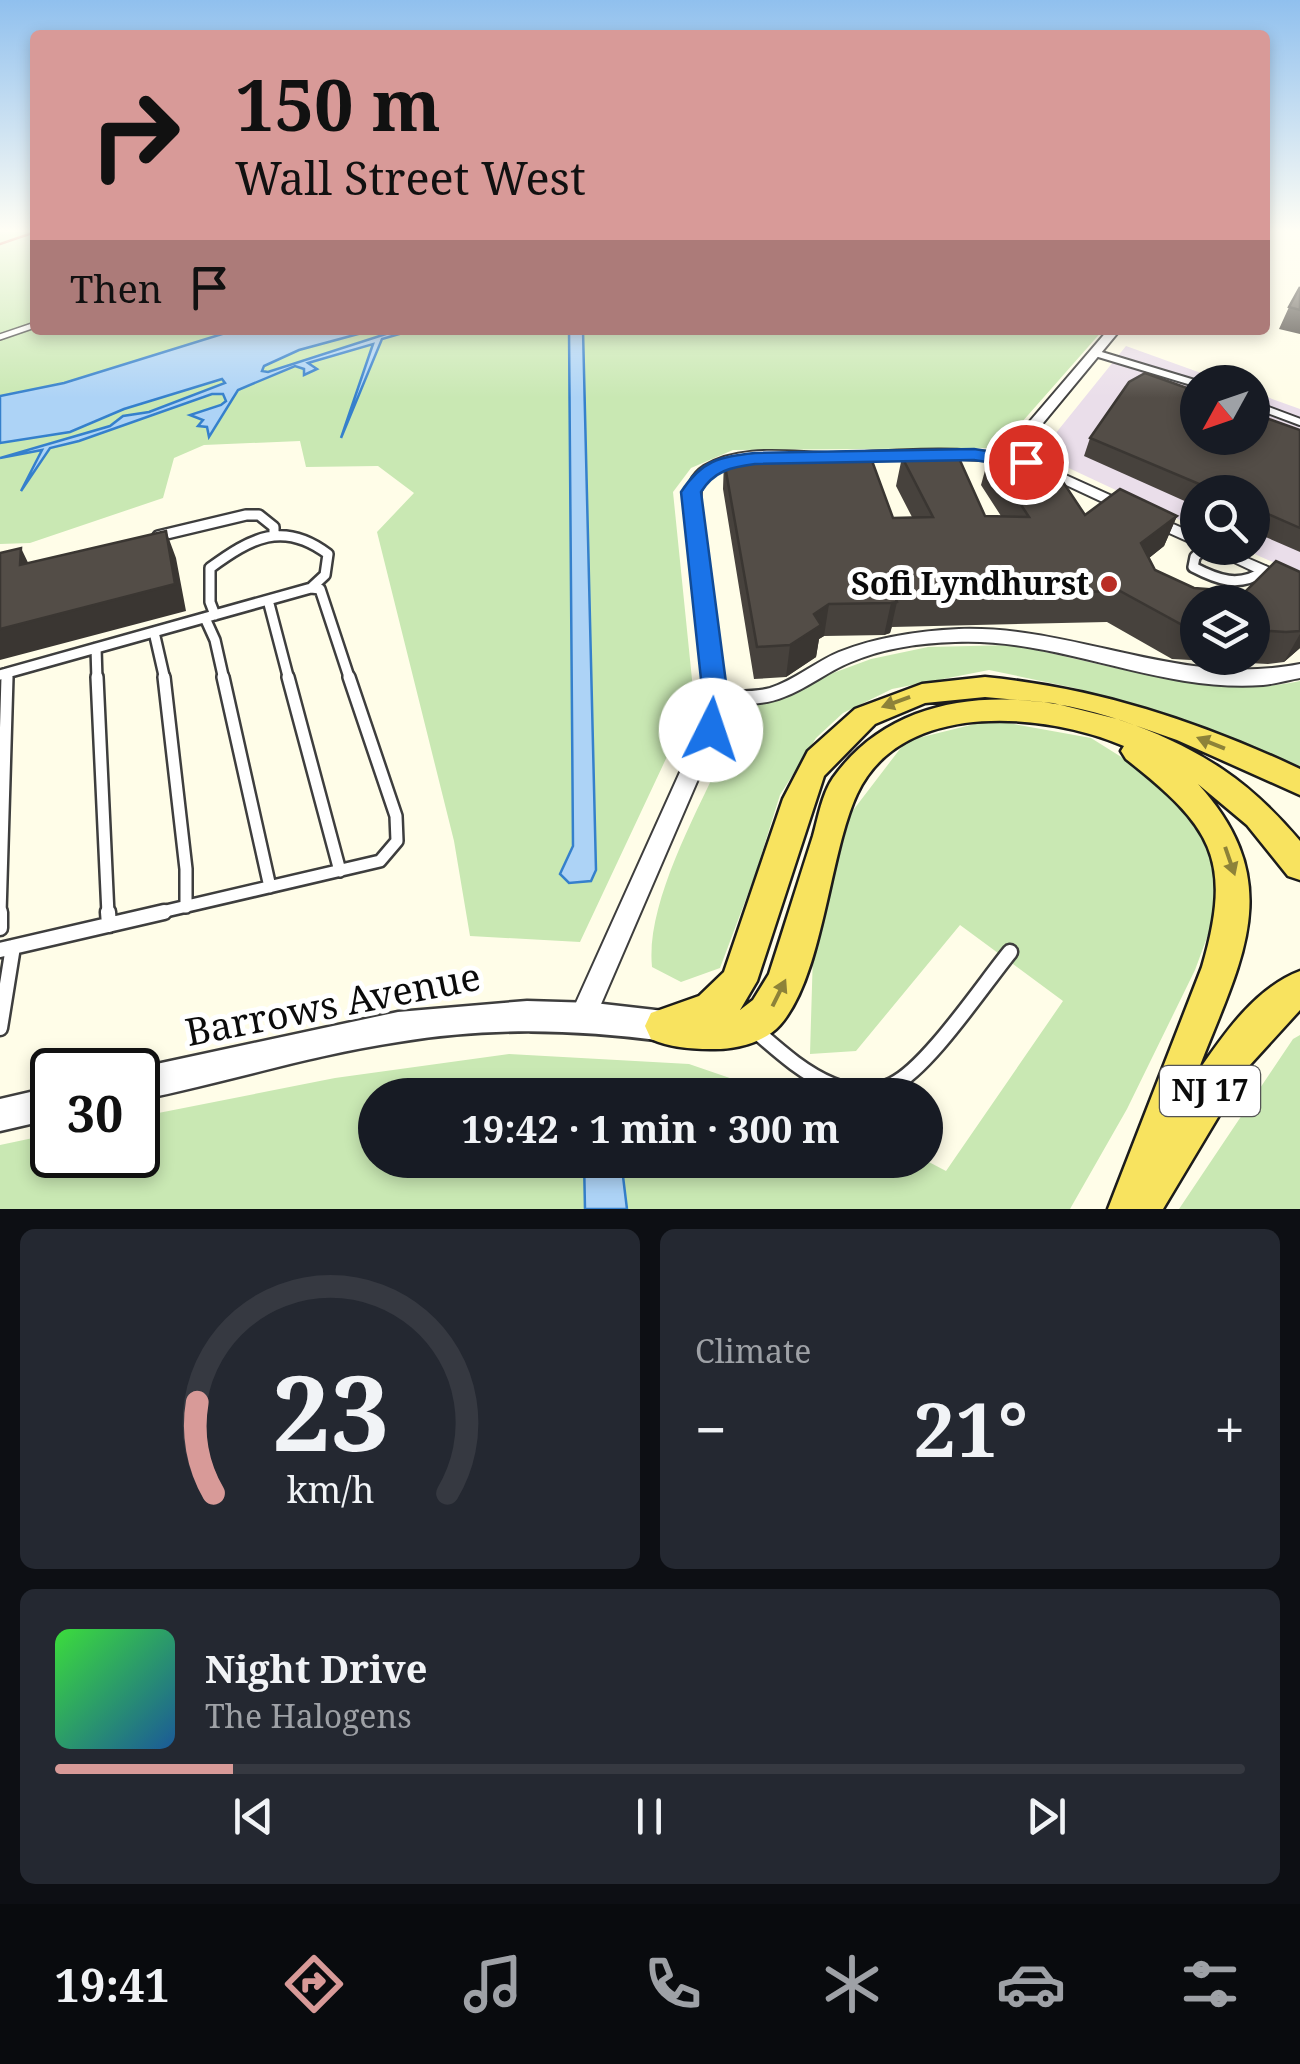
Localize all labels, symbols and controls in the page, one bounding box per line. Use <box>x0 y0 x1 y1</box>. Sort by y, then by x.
text: 150 m <box>235 56 441 152</box>
icon: right <box>70 70 200 200</box>
text: Wall Street West <box>235 147 586 208</box>
icon: arrive <box>182 260 237 315</box>
text: Then <box>70 262 162 314</box>
north arrow <box>1180 365 1270 455</box>
map controls <box>1180 365 1270 675</box>
pin <box>984 420 1069 505</box>
icon: arrive <box>999 435 1054 490</box>
button: search <box>1180 475 1270 565</box>
place label: Sofi Lyndhurst <box>851 561 1089 604</box>
marker: Sofi Lyndhurst <box>1098 573 1120 595</box>
button: layers <box>1180 585 1270 675</box>
position arrow <box>659 678 763 782</box>
one-way arrow <box>881 695 911 710</box>
one-way arrow <box>1196 735 1226 750</box>
one-way arrow <box>1223 847 1238 877</box>
street label: Barrows Avenue <box>181 949 485 1057</box>
one-way arrow <box>770 979 787 1008</box>
speed limit sign: 30 <box>30 1048 160 1178</box>
road number: NJ 17 <box>1160 1066 1260 1116</box>
text: 19:42 · 1 min · 300 m <box>461 1102 840 1154</box>
text: Climate <box>695 1329 811 1372</box>
text: 23 <box>271 1340 389 1481</box>
text: 21° <box>913 1377 1028 1479</box>
text: − <box>695 1391 727 1466</box>
text: + <box>1214 1391 1245 1466</box>
text: km/h <box>286 1465 374 1513</box>
text: Night Drive <box>205 1642 427 1694</box>
text: The Halogens <box>205 1694 412 1737</box>
icon: previous <box>226 1789 281 1844</box>
icon: pause <box>622 1789 677 1844</box>
icon: next <box>1019 1789 1074 1844</box>
icon: directions <box>279 1949 349 2019</box>
icon: music <box>458 1949 528 2019</box>
icon: phone <box>638 1949 708 2019</box>
icon: climate <box>817 1949 887 2019</box>
icon: car <box>996 1949 1066 2019</box>
icon: filters <box>1175 1949 1245 2019</box>
text: 19:41 <box>55 1954 170 2015</box>

